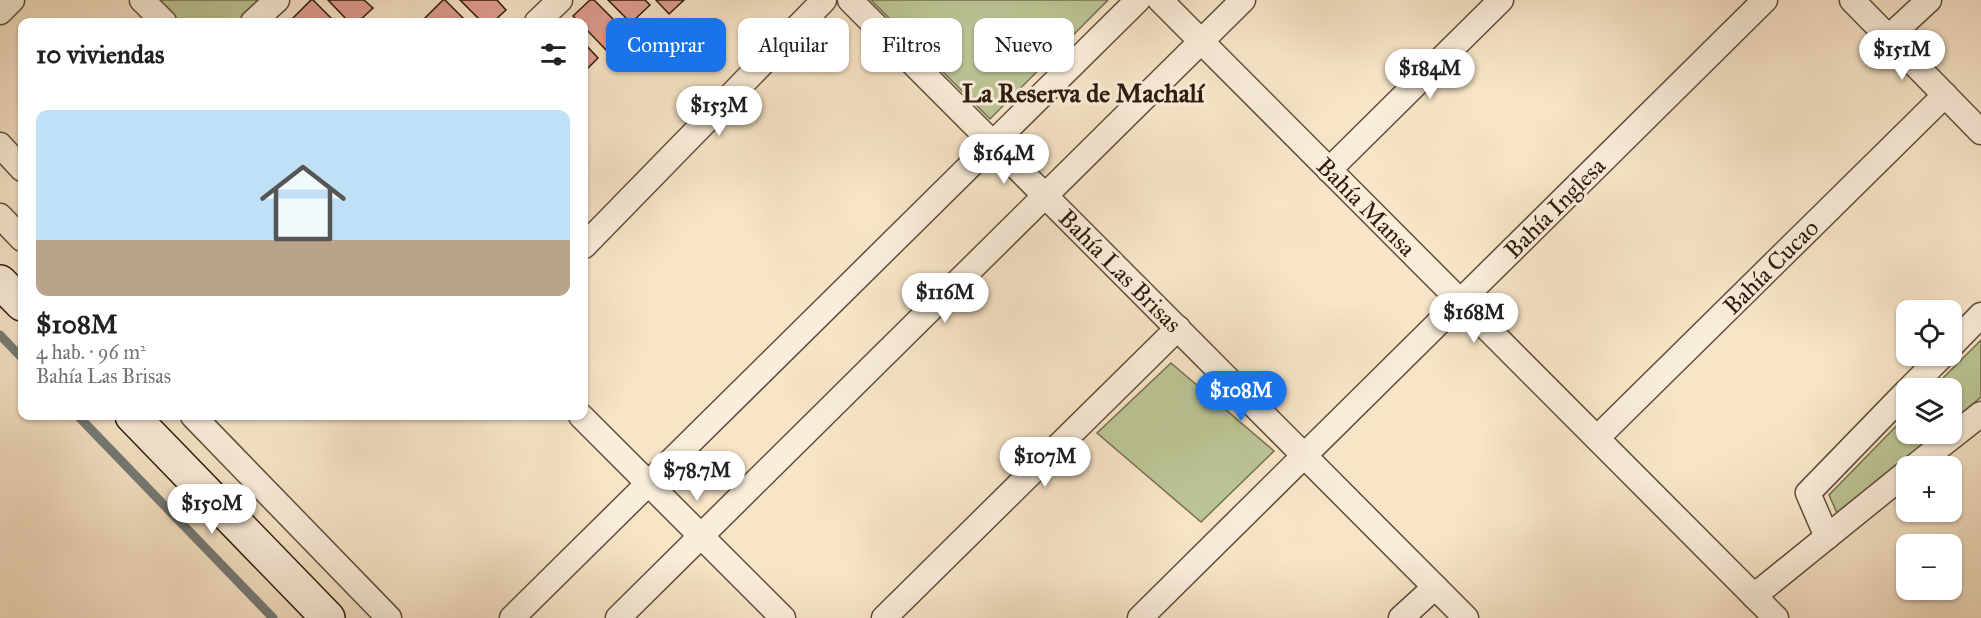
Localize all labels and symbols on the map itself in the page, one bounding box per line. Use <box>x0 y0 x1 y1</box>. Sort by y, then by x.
pin: $151M <box>1860 30 1944 81</box>
pin: $184M <box>1388 49 1472 100</box>
district label: La Reserva de Machalí <box>962 77 1206 109</box>
pin: $153M <box>677 86 761 137</box>
pin: $164M <box>962 134 1046 185</box>
street label: Bahía Inglesa <box>1498 150 1613 265</box>
street label: Bahía Mansa <box>1310 151 1422 263</box>
street label: Bahía Las Brisas <box>1052 203 1188 339</box>
street label: Bahía Cucao <box>1717 213 1825 321</box>
pin: $116M <box>903 273 987 324</box>
pin: $168M <box>1432 293 1516 344</box>
pin: $108M <box>1199 371 1283 422</box>
pin: $107M <box>1003 437 1087 488</box>
pin: $78.7M <box>648 451 746 502</box>
pin: $150M <box>170 484 254 535</box>

